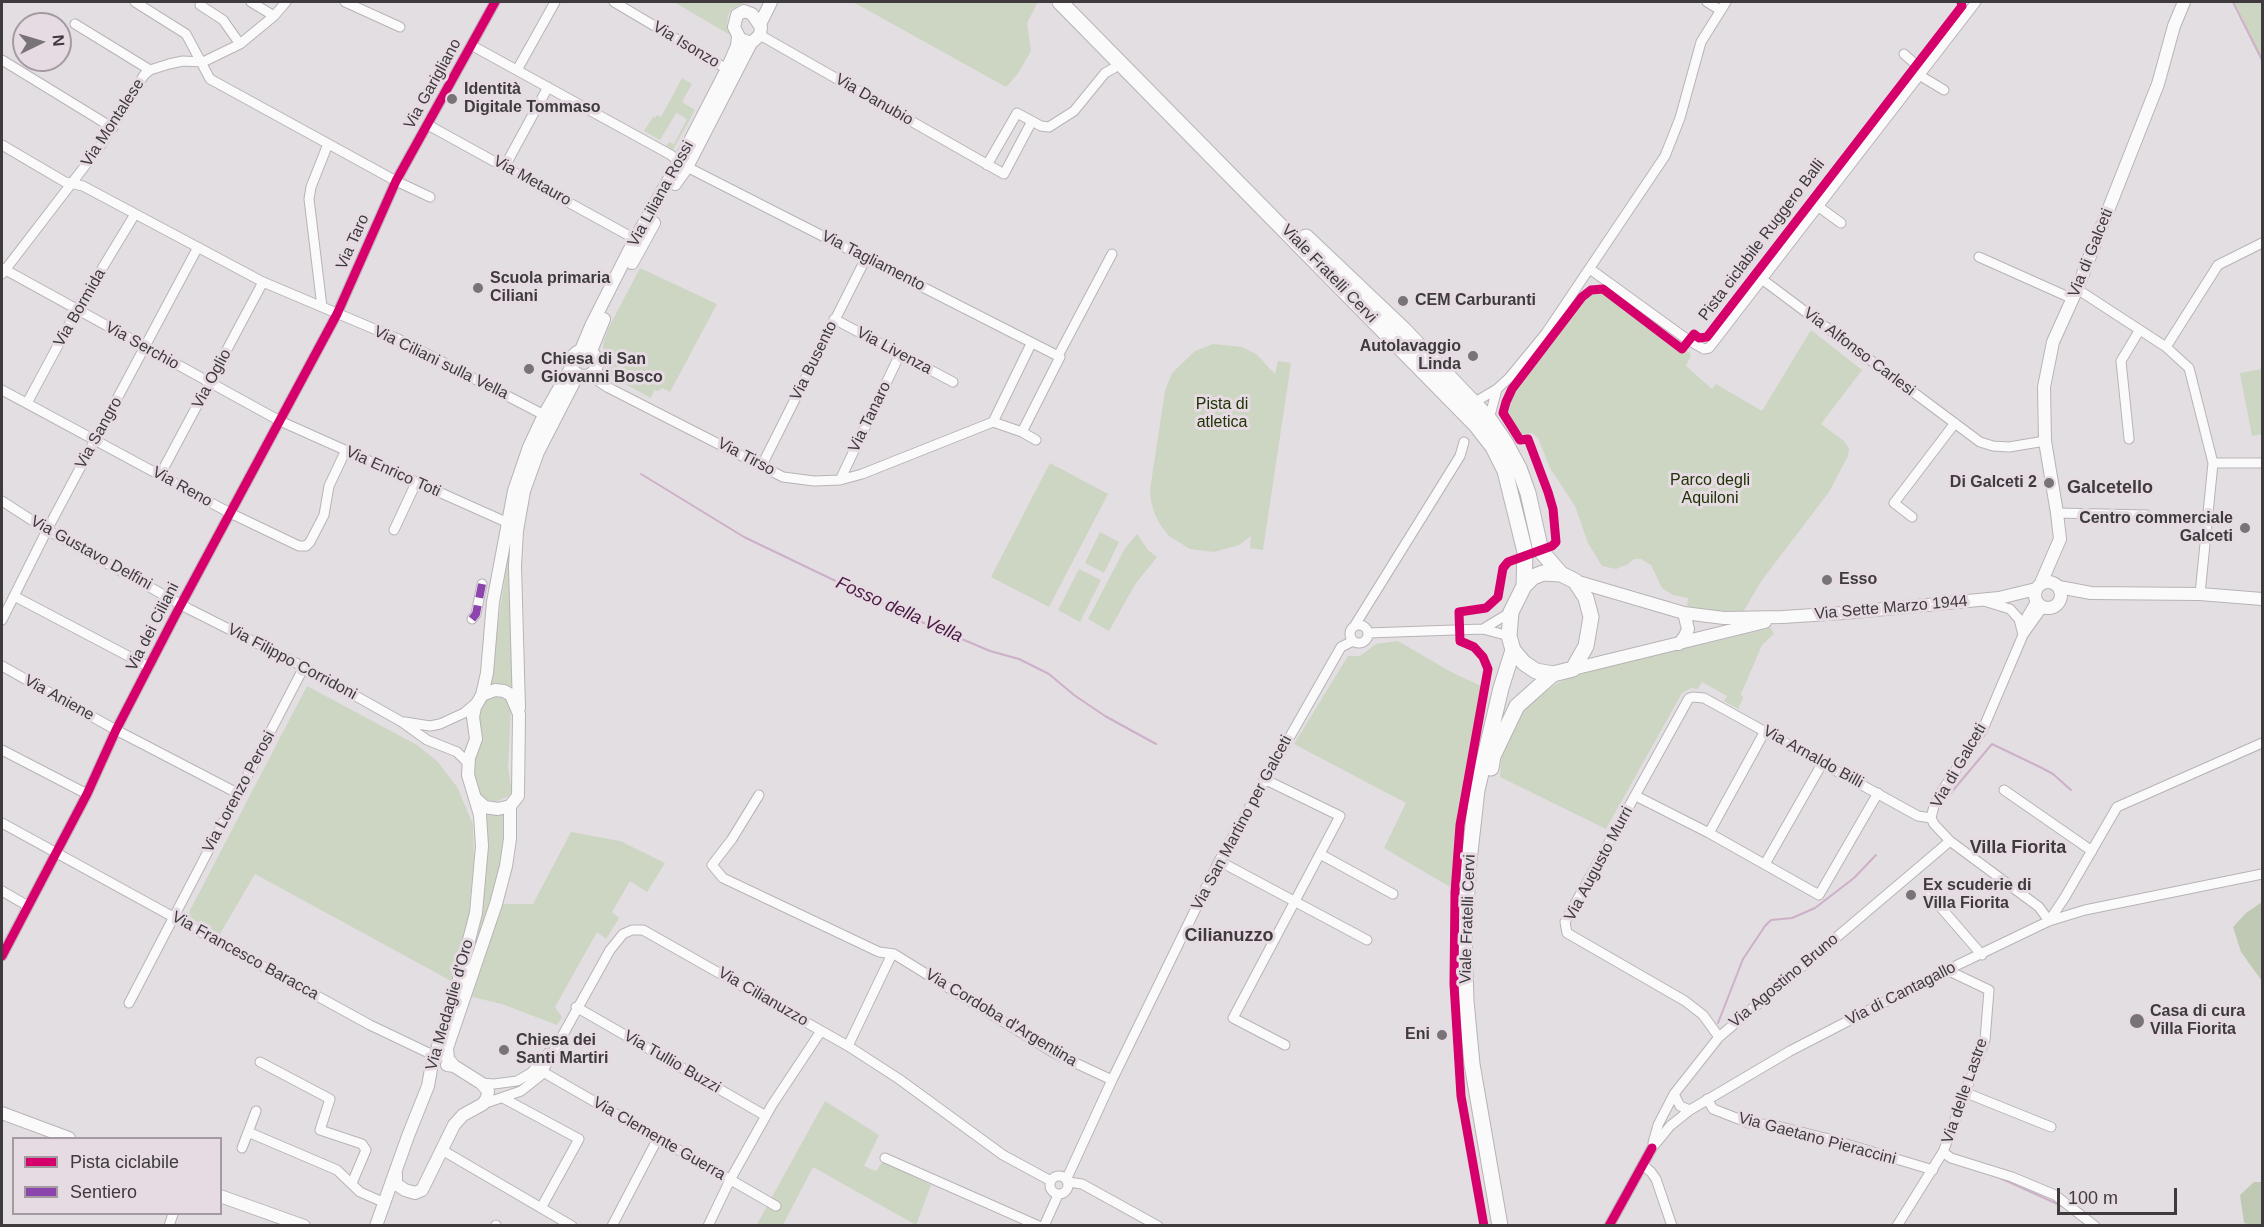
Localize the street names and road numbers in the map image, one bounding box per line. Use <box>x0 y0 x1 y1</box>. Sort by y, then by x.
street label: Via Isonzo <box>649 18 723 72</box>
street label: Via Garigliano <box>400 36 466 132</box>
street label: Via Danubio <box>832 70 916 130</box>
street label: Via Montalese <box>77 75 149 171</box>
street label: Via Liliana Rossi <box>624 138 698 250</box>
street label: Via Metauro <box>490 152 574 210</box>
street label: Pista ciclabile Ruggero Balli <box>1695 155 1829 325</box>
street label: Via di Galceti <box>2064 206 2118 300</box>
street label: Via Taro <box>332 211 374 273</box>
street label: Viale Fratelli Cervi <box>1277 221 1381 327</box>
street label: Via Tagliamento <box>818 227 928 295</box>
street label: Via Bormida <box>50 266 110 350</box>
street label: Via Alfonso Carlesi <box>1799 304 1919 400</box>
street label: Via Serchio <box>102 318 182 374</box>
street label: Via Busento <box>787 318 841 404</box>
street label: Via Ciliani sulla Vella <box>371 322 511 404</box>
street label: Via Livenza <box>853 323 935 379</box>
street label: Via Oglio <box>188 346 236 412</box>
street label: Via Tanaro <box>845 379 895 455</box>
street label: Via Sangro <box>71 394 127 472</box>
street label: Via Tirso <box>714 434 778 480</box>
street label: Via Enrico Toti <box>343 442 443 502</box>
street label: Via Reno <box>149 463 215 511</box>
street label: Via Gustavo Delfini <box>27 512 155 594</box>
street label: Via dei Ciliani <box>123 580 183 674</box>
street label: Via Sette Marzo 1944 <box>1814 592 1968 624</box>
street label: Via Filippo Corridoni <box>224 620 360 704</box>
street label: Via Aniene <box>21 671 97 725</box>
street label: Via di Galceti <box>1927 721 1991 811</box>
street label: Via Arnaldo Billi <box>1759 722 1867 792</box>
street label: Via Lorenzo Perosi <box>199 728 279 856</box>
street label: Via San Martino per Galceti <box>1188 732 1296 914</box>
street label: Via Augusto Murri <box>1561 803 1637 925</box>
street label: Viale Fratelli Cervi <box>1456 854 1480 984</box>
street label: Via Francesco Baracca <box>168 908 322 1004</box>
street label: Via Agostino Bruno <box>1725 930 1843 1032</box>
street label: Via Medaglie d'Oro <box>422 937 478 1073</box>
street label: Via di Cantagallo <box>1843 958 1959 1030</box>
street label: Via Cilianuzzo <box>714 963 812 1031</box>
street label: Via Cordoba d'Argentina <box>922 965 1080 1071</box>
street label: Via Tullio Buzzi <box>620 1027 724 1097</box>
street label: Via delle Lastre <box>1938 1036 1992 1146</box>
street label: Via Clemente Guerra <box>589 1093 729 1185</box>
street label: Via Gaetano Pieraccini <box>1736 1109 1898 1169</box>

